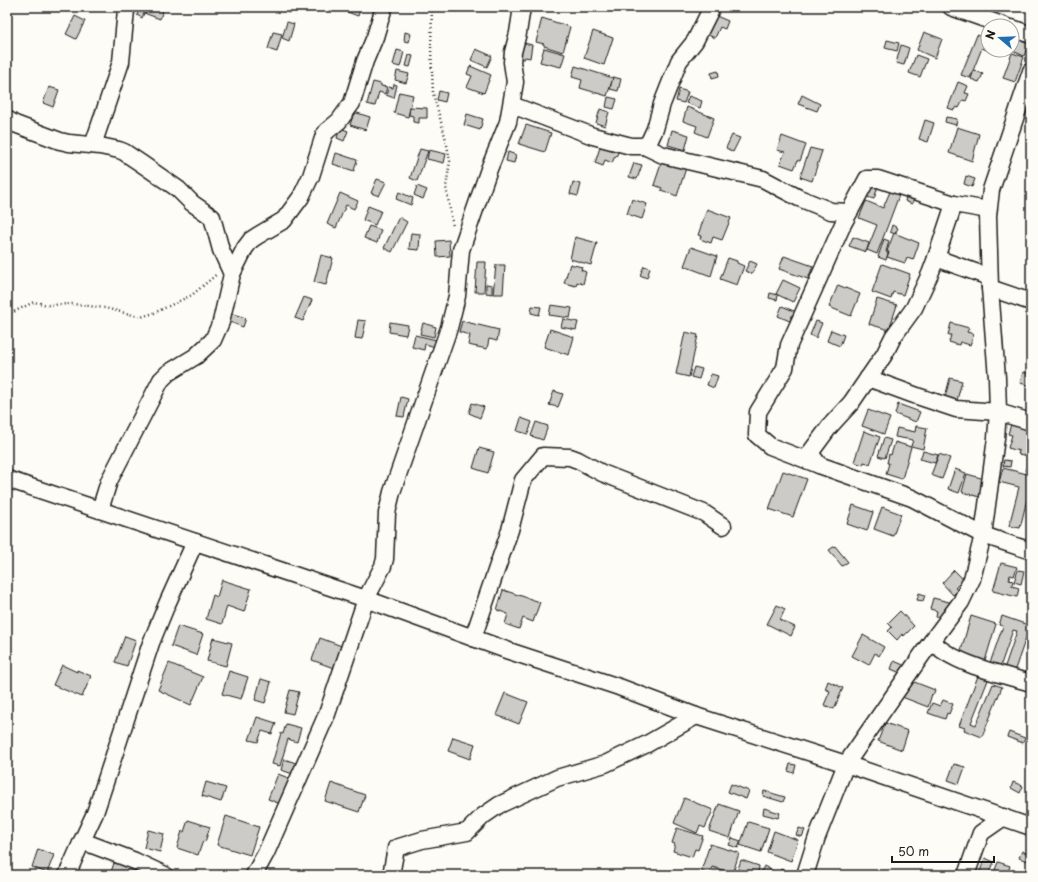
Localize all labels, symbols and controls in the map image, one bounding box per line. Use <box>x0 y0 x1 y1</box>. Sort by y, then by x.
north arrow <box>980 18 1020 58</box>
text: N <box>981 27 1000 41</box>
scale bar <box>892 838 994 864</box>
text: 50 m <box>898 842 929 860</box>

